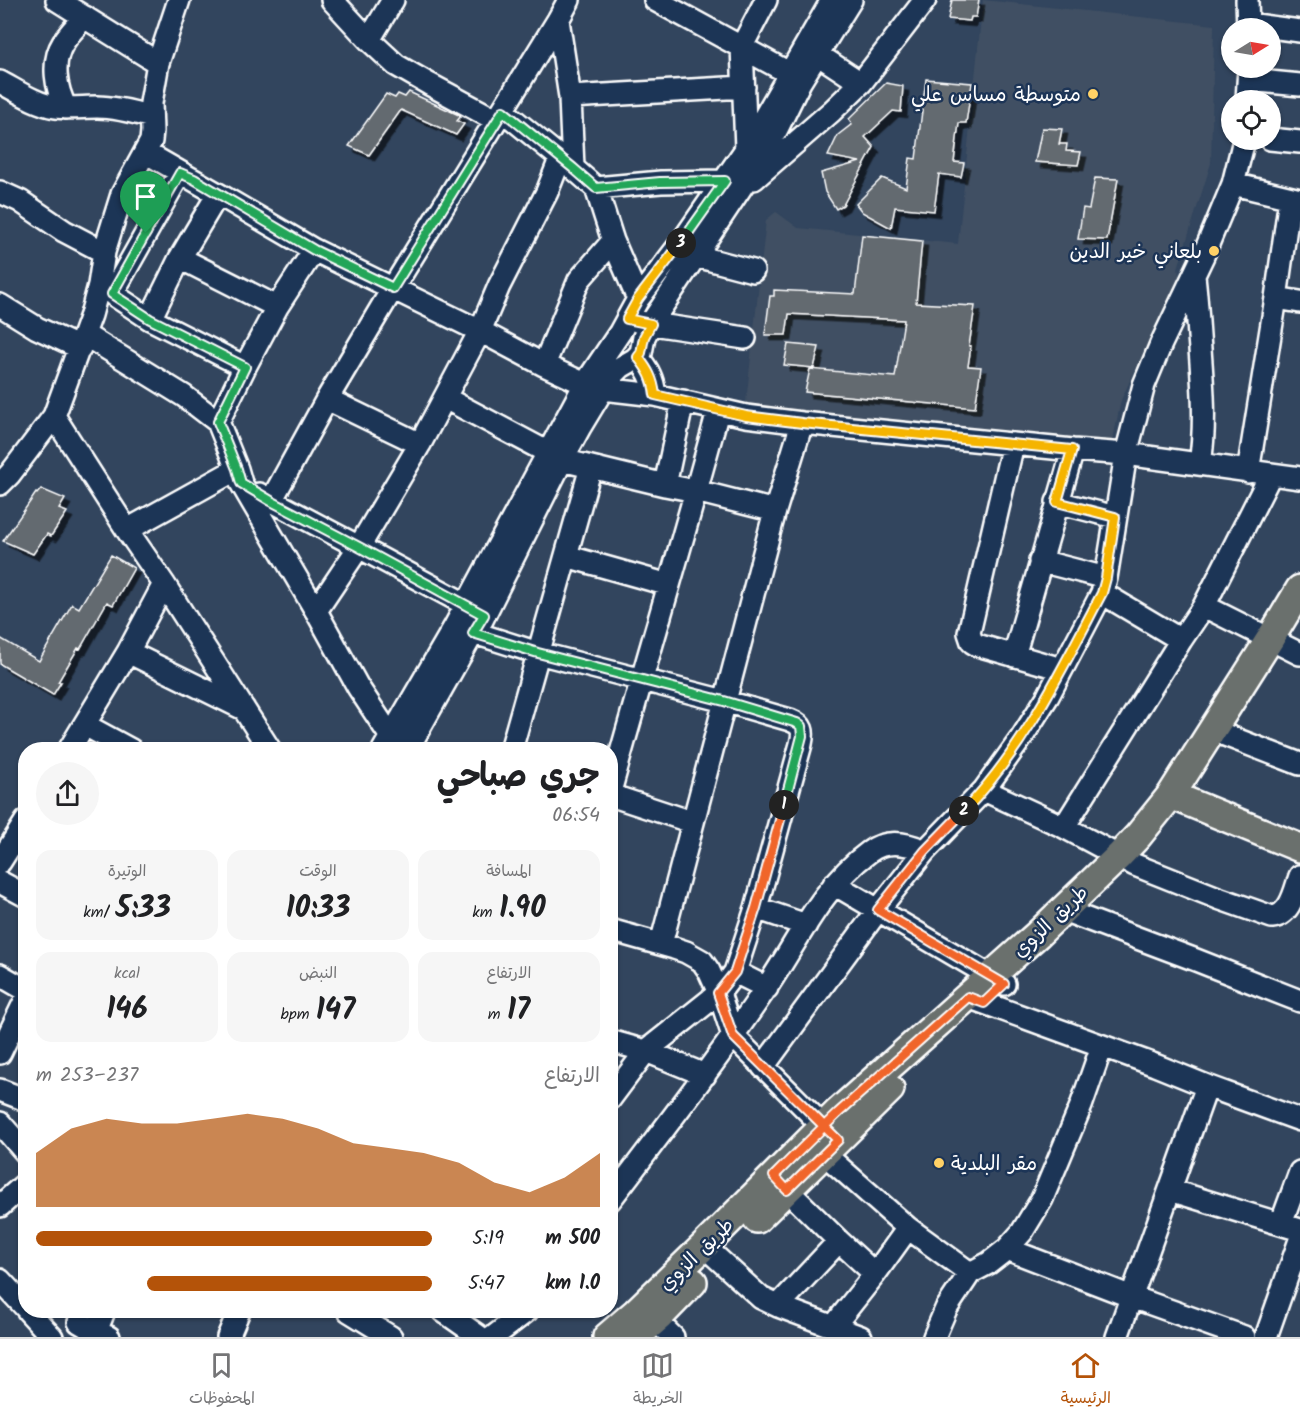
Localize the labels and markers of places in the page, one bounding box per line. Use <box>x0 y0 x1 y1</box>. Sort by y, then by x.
place label: متوسطة مساس علي <box>911 80 1081 112</box>
marker: متوسطة مساس علي <box>1086 87 1100 101</box>
pin <box>120 171 171 233</box>
pin: 3 <box>666 228 696 258</box>
place label: بلعاني خير الدين <box>1070 237 1202 269</box>
marker: بلعاني خير الدين <box>1207 244 1221 258</box>
pin: 1 <box>769 790 799 820</box>
pin: 2 <box>949 796 979 826</box>
place label: مقر البلدية <box>951 1149 1037 1181</box>
marker: مقر البلدية <box>932 1156 946 1170</box>

